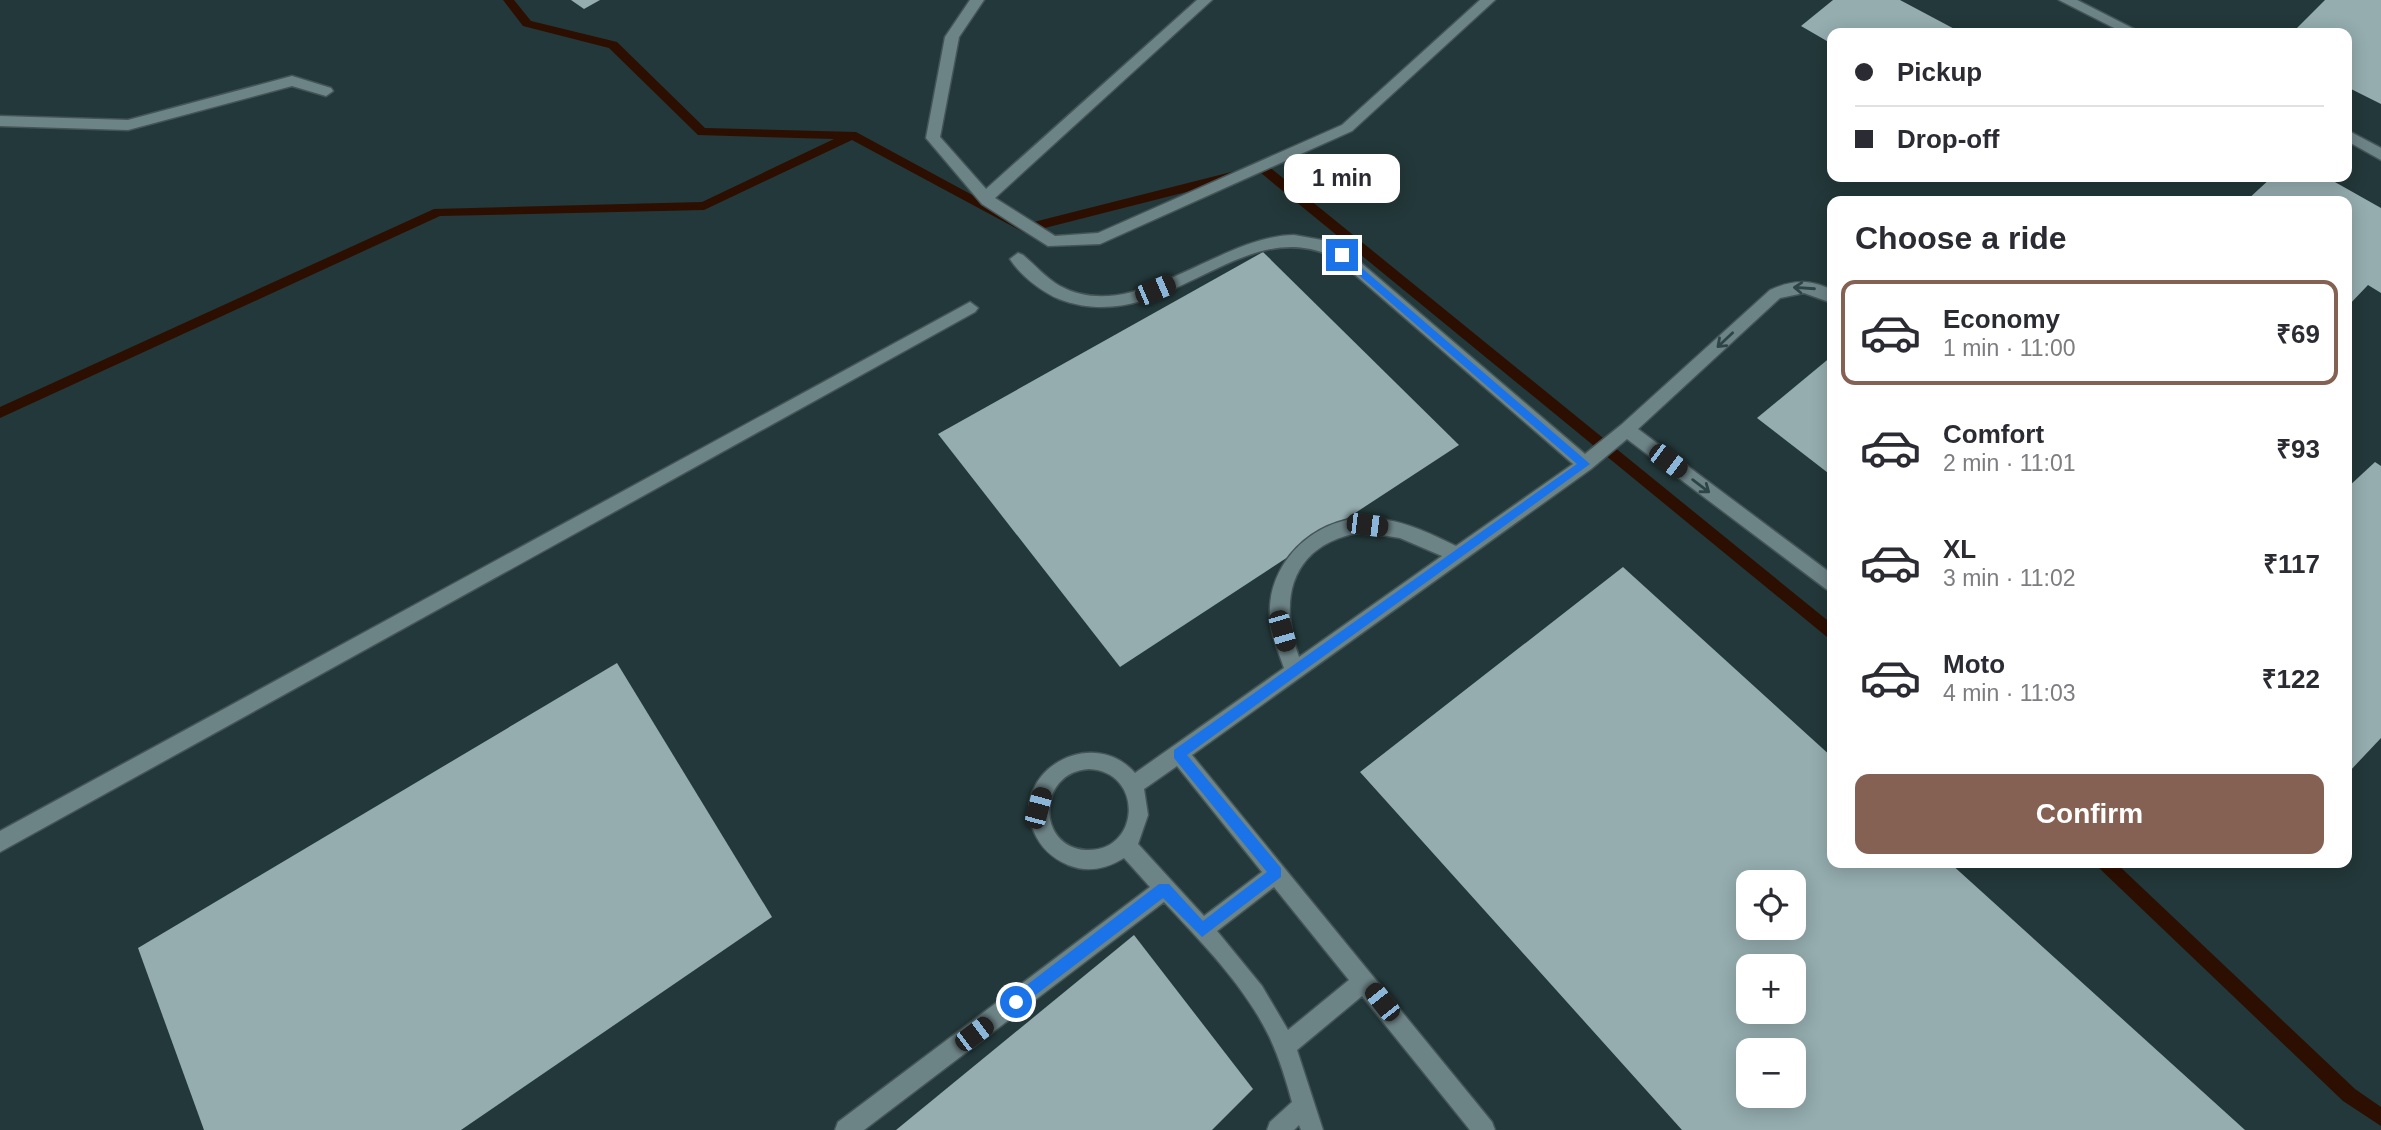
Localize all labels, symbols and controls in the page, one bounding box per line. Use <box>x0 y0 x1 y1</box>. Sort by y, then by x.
text: Pickup <box>1897 57 1982 87</box>
text: Drop-off <box>1897 124 2000 154</box>
callout: 1 min <box>1284 154 1400 202</box>
text: 1 min <box>1312 165 1372 191</box>
text: Choose a ride <box>1855 220 2067 256</box>
route end <box>1326 239 1358 271</box>
car <box>1132 272 1179 308</box>
one-way arrow <box>1793 281 1816 294</box>
icon: car <box>1859 301 1922 364</box>
text: Economy <box>1943 304 2060 334</box>
text: ₹69 <box>2276 319 2320 349</box>
one-way arrow <box>1717 332 1734 349</box>
text: 1 min · 11:00 <box>1943 335 2076 361</box>
icon: car <box>1859 416 1922 479</box>
text: Comfort <box>1943 419 2044 449</box>
text: ₹93 <box>2276 434 2320 464</box>
car <box>1645 440 1692 482</box>
text: 2 min · 11:01 <box>1943 450 2076 476</box>
one-way arrow <box>1692 478 1710 493</box>
car <box>1345 512 1390 538</box>
icon: car <box>1859 531 1922 594</box>
text: XL <box>1943 534 1976 564</box>
text: ₹117 <box>2263 549 2320 579</box>
text: 3 min · 11:02 <box>1943 565 2076 591</box>
car <box>1267 608 1298 654</box>
icon: car <box>1859 646 1922 709</box>
text: Moto <box>1943 649 2005 679</box>
text: ₹122 <box>2262 664 2320 694</box>
text: 4 min · 11:03 <box>1943 680 2076 706</box>
button: Confirm <box>1855 774 2324 854</box>
car <box>1023 785 1054 831</box>
map controls <box>1736 870 1806 1108</box>
button: locate <box>1736 870 1806 940</box>
button: + <box>1736 954 1806 1024</box>
car <box>1361 979 1404 1025</box>
route start <box>1000 986 1032 1018</box>
car <box>951 1013 998 1055</box>
button: − <box>1736 1038 1806 1108</box>

